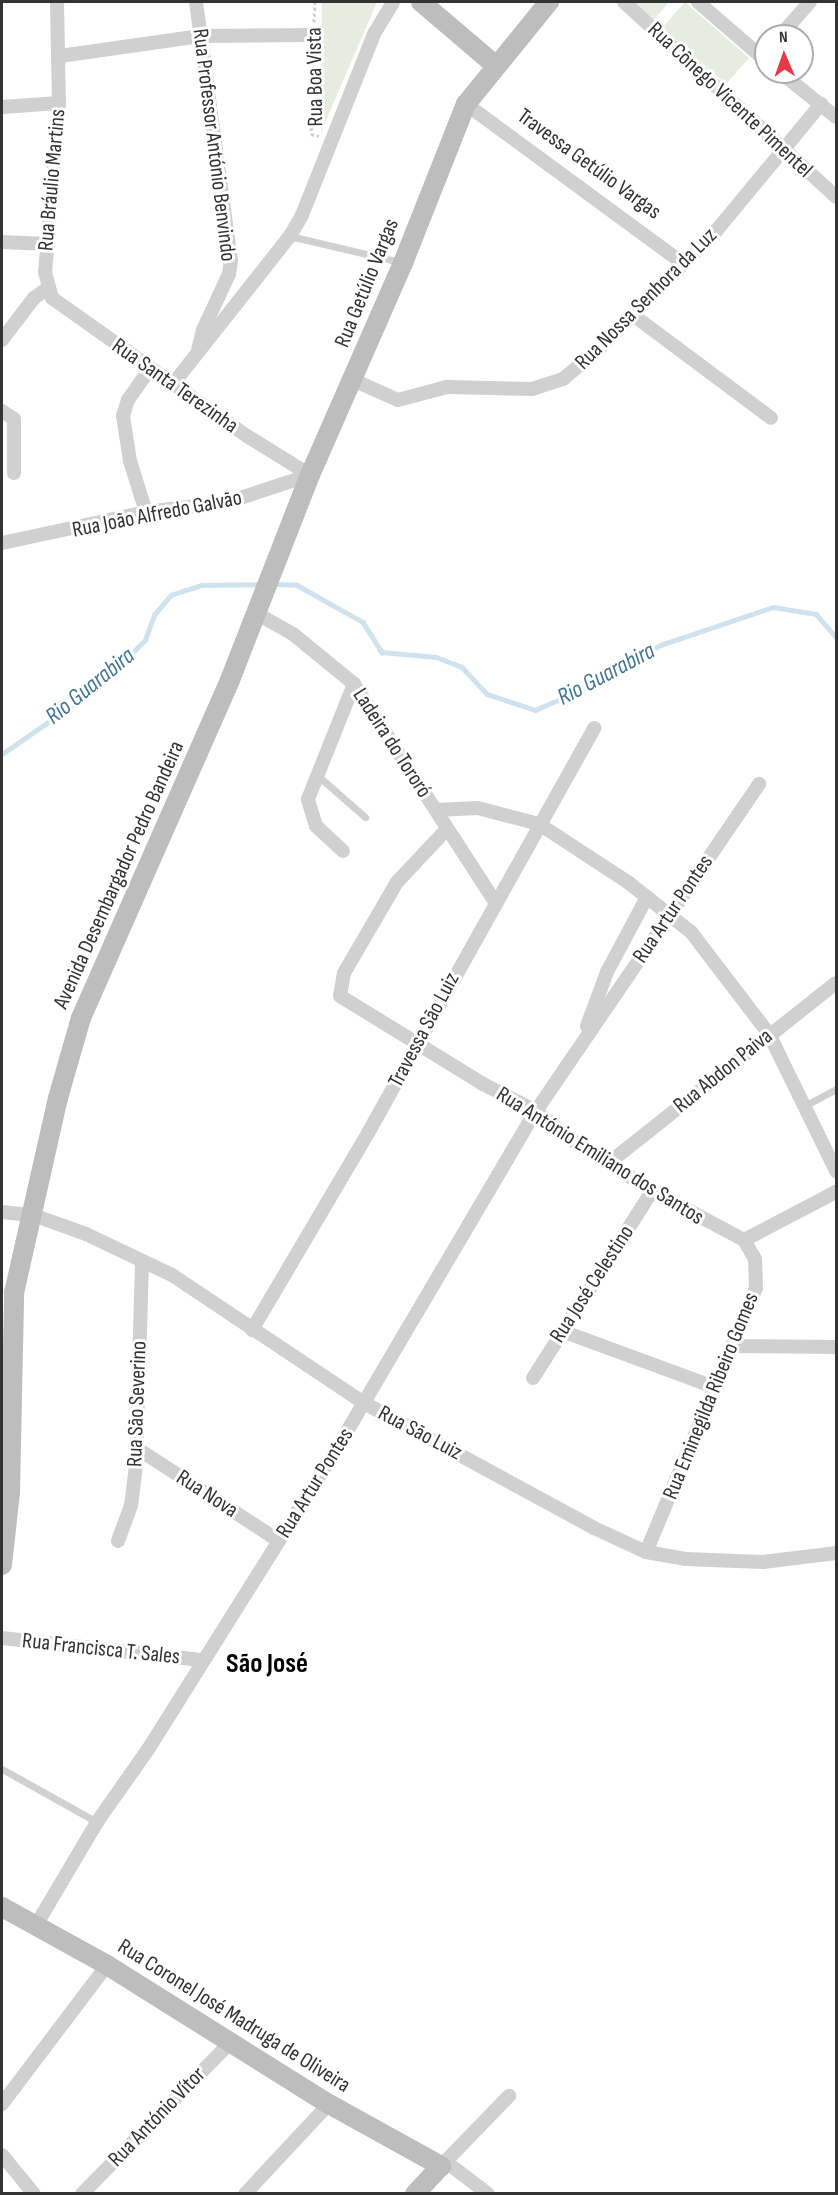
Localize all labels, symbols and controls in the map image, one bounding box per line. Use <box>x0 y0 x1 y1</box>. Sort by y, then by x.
street label: Rua Cônego Vicente Pimentel <box>642 17 818 183</box>
north arrow <box>754 24 814 84</box>
street label: Rua Professor António Benvindo <box>187 27 241 263</box>
street label: Rua Boa Vista <box>301 27 329 127</box>
text: N <box>779 28 788 47</box>
street label: Travessa Getúlio Vargas <box>512 103 666 225</box>
street label: Rua Bráulio Martins <box>33 108 71 252</box>
street label: Rua Getúlio Vargas <box>329 215 405 351</box>
street label: Rua Nossa Senhora da Luz <box>570 223 722 375</box>
street label: Rua Santa Terezinha <box>107 333 243 439</box>
street label: Rua João Alfredo Galvão <box>70 485 244 543</box>
water label: Rio Guarabira <box>552 636 660 712</box>
water label: Rio Guarabira <box>40 641 140 731</box>
street label: Ladeira do Tororó <box>347 683 437 803</box>
street label: Avenida Desembargador Pedro Bandeira <box>48 737 190 1013</box>
street label: Rua Artur Pontes <box>627 850 719 968</box>
street label: Travessa São Luiz <box>383 968 465 1092</box>
street label: Rua Abdon Paiva <box>668 1023 778 1119</box>
street label: Rua António Emiliano dos Santos <box>491 1081 709 1231</box>
street label: Rua José Celestino <box>544 1220 640 1348</box>
street label: Rua Eminegilda Ribeiro Gomes <box>657 1289 765 1503</box>
street label: Rua São Severino <box>122 1341 152 1467</box>
street label: Rua São Luiz <box>374 1400 466 1466</box>
street label: Rua Artur Pontes <box>271 1423 359 1543</box>
street label: Rua Nova <box>171 1464 243 1524</box>
street label: Rua Francisca T. Sales <box>21 1628 181 1670</box>
district label: São José <box>226 1647 308 1681</box>
street label: Rua Coronel José Madruga de Oliveira <box>113 1933 355 2099</box>
street label: Rua António Vítor <box>103 2062 211 2172</box>

